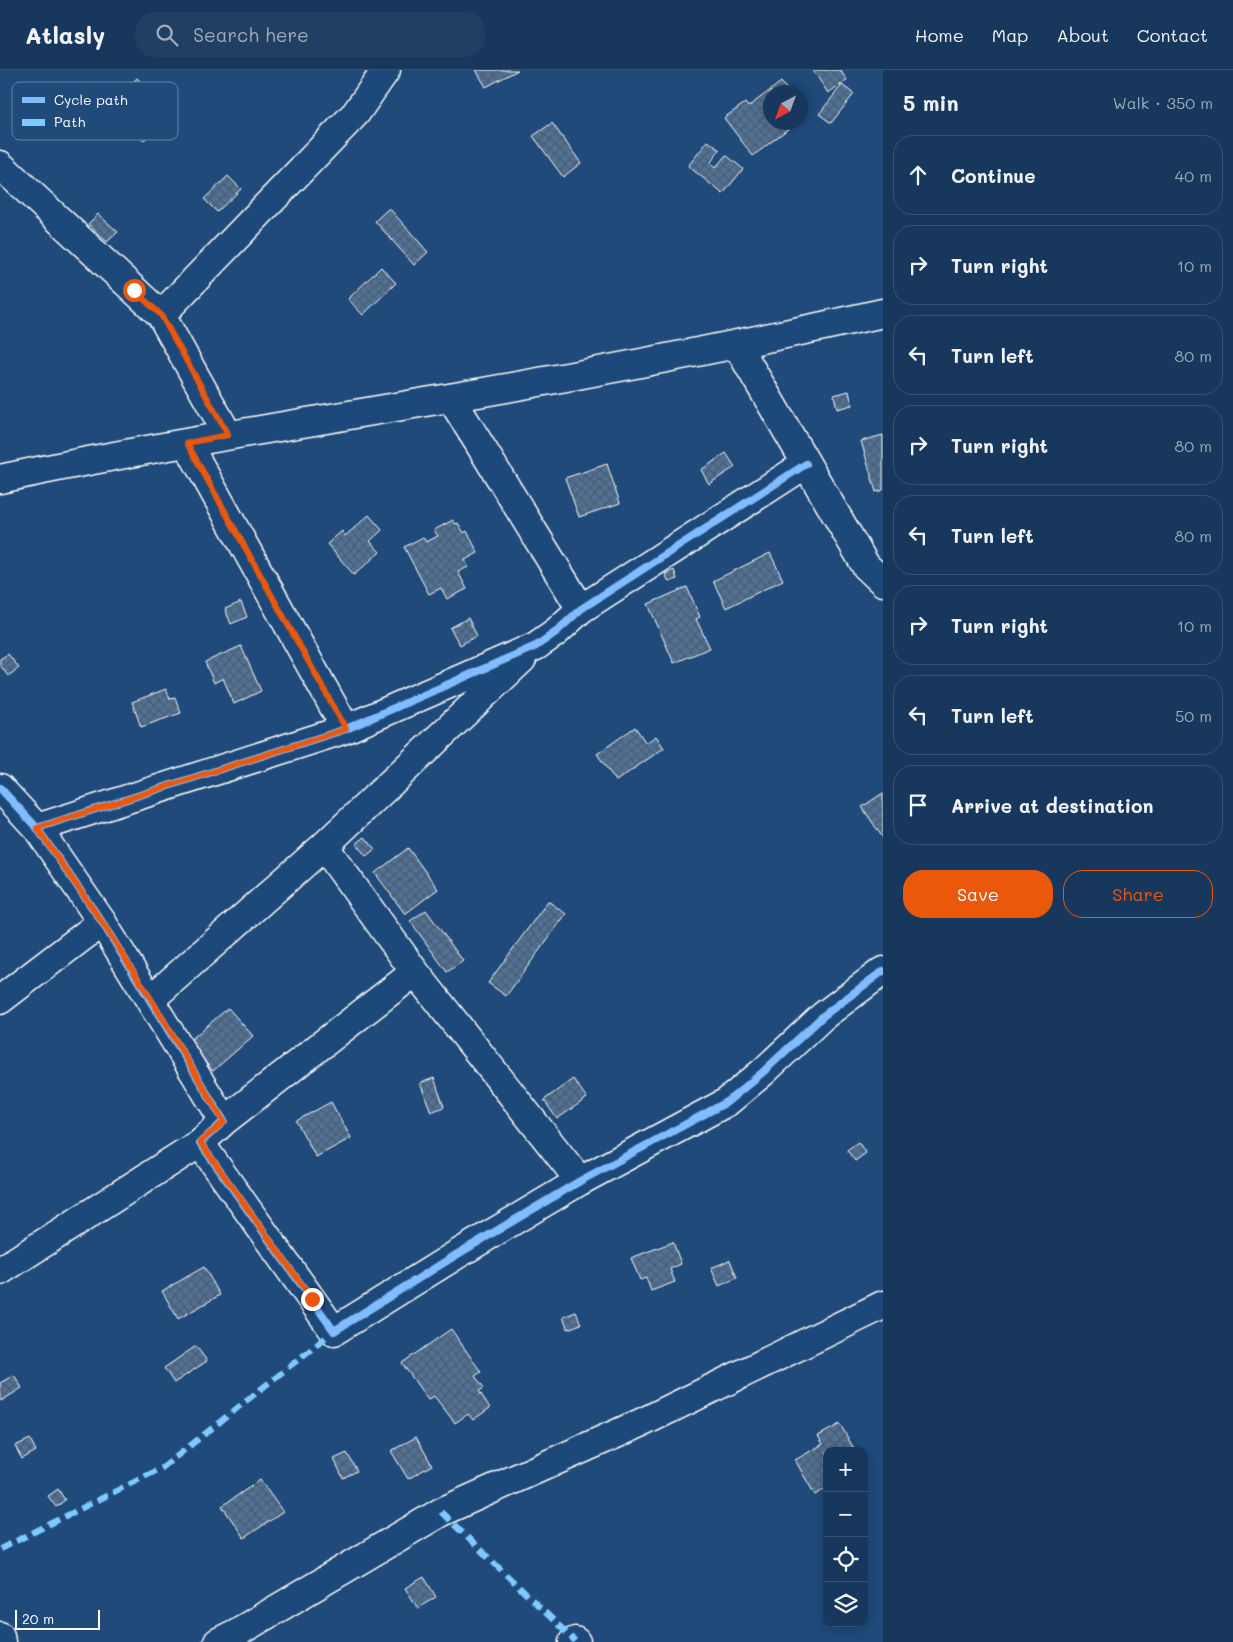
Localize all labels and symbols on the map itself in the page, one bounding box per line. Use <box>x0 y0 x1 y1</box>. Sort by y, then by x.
legend <box>12 82 178 140</box>
north arrow <box>763 85 808 130</box>
text: Cycle path <box>54 90 128 109</box>
text: Path <box>54 112 85 131</box>
route start <box>123 279 146 302</box>
route end <box>301 1288 324 1311</box>
scale bar <box>15 1607 100 1630</box>

